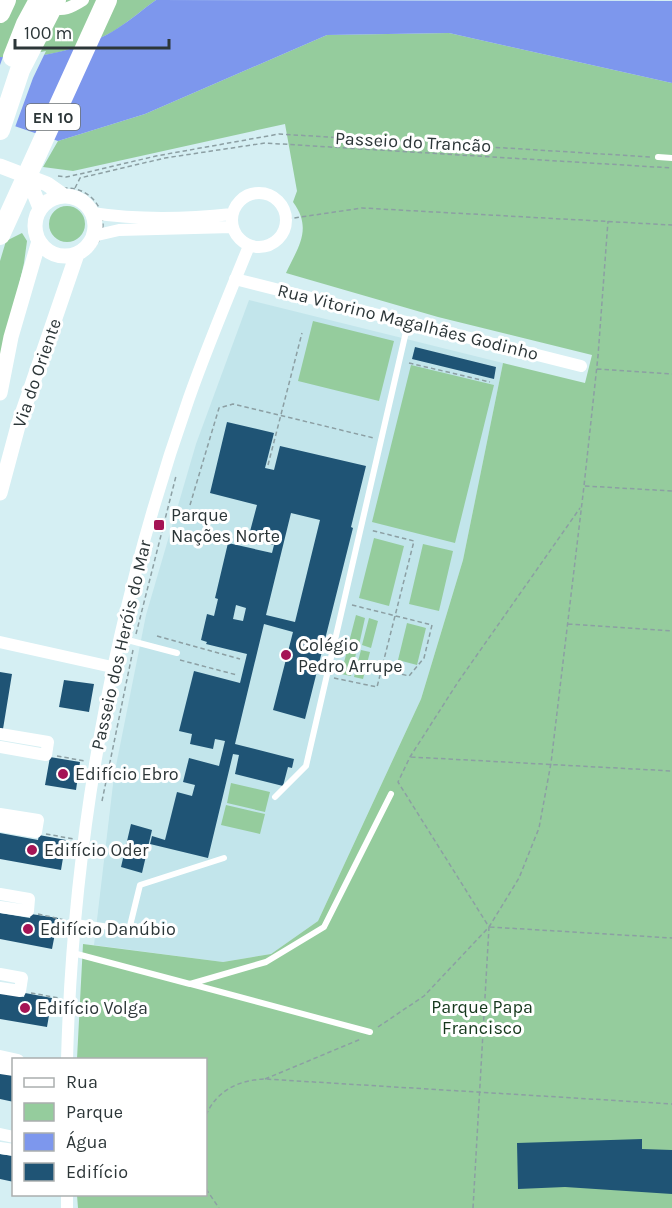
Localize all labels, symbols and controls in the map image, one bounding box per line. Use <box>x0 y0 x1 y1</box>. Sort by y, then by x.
scale bar <box>15 12 170 50</box>
text: 100 m <box>24 22 72 44</box>
road number: EN 10 <box>26 104 80 130</box>
street label: Passeio do Trancão <box>334 127 492 157</box>
street label: Rua Vitorino Magalhães Godinho <box>275 279 541 365</box>
street label: Via do Oriente <box>8 315 66 431</box>
place label: Parque Nações Norte <box>171 504 280 547</box>
marker: Parque Nações Norte <box>152 518 166 532</box>
street label: Passeio dos Heróis do Mar <box>86 537 156 752</box>
place label: Colégio Pedro Arrupe <box>298 634 403 677</box>
marker: Colégio Pedro Arrupe <box>279 648 293 662</box>
place label: Edifício Ebro <box>75 763 179 785</box>
marker: Edifício Ebro <box>56 767 70 781</box>
place label: Edifício Oder <box>44 839 149 861</box>
marker: Edifício Oder <box>25 843 39 857</box>
place label: Edifício Danúbio <box>40 918 176 940</box>
marker: Edifício Danúbio <box>21 922 35 936</box>
park label: Parque Papa Francisco <box>431 996 533 1039</box>
place label: Edifício Volga <box>37 997 148 1019</box>
marker: Edifício Volga <box>18 1001 32 1015</box>
legend <box>12 1058 207 1196</box>
text: Rua <box>66 1071 98 1093</box>
text: Parque <box>66 1101 123 1123</box>
text: Água <box>66 1130 107 1153</box>
text: Edifício <box>66 1161 128 1183</box>

